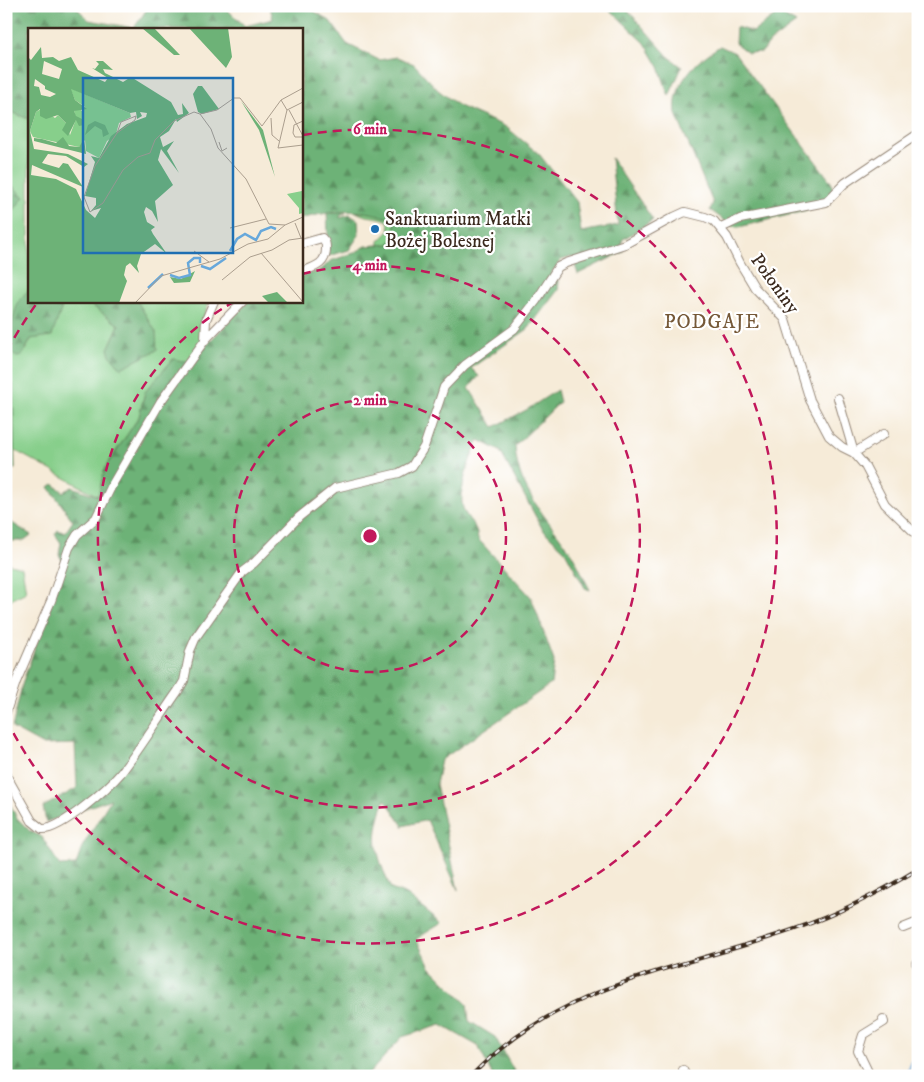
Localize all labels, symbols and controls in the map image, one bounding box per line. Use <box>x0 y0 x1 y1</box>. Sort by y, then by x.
inset map <box>28 28 302 302</box>
text: 6 min <box>353 120 387 139</box>
place label: Sanktuarium Matki Bożej Bolesnej <box>385 208 531 253</box>
marker: Sanktuarium Matki Bożej Bolesnej <box>369 223 381 235</box>
street label: Połoniny <box>745 249 805 319</box>
text: 4 min <box>352 256 388 275</box>
district label: PODGAJE <box>664 310 760 335</box>
text: 2 min <box>353 391 387 410</box>
centre of rings <box>361 527 379 545</box>

